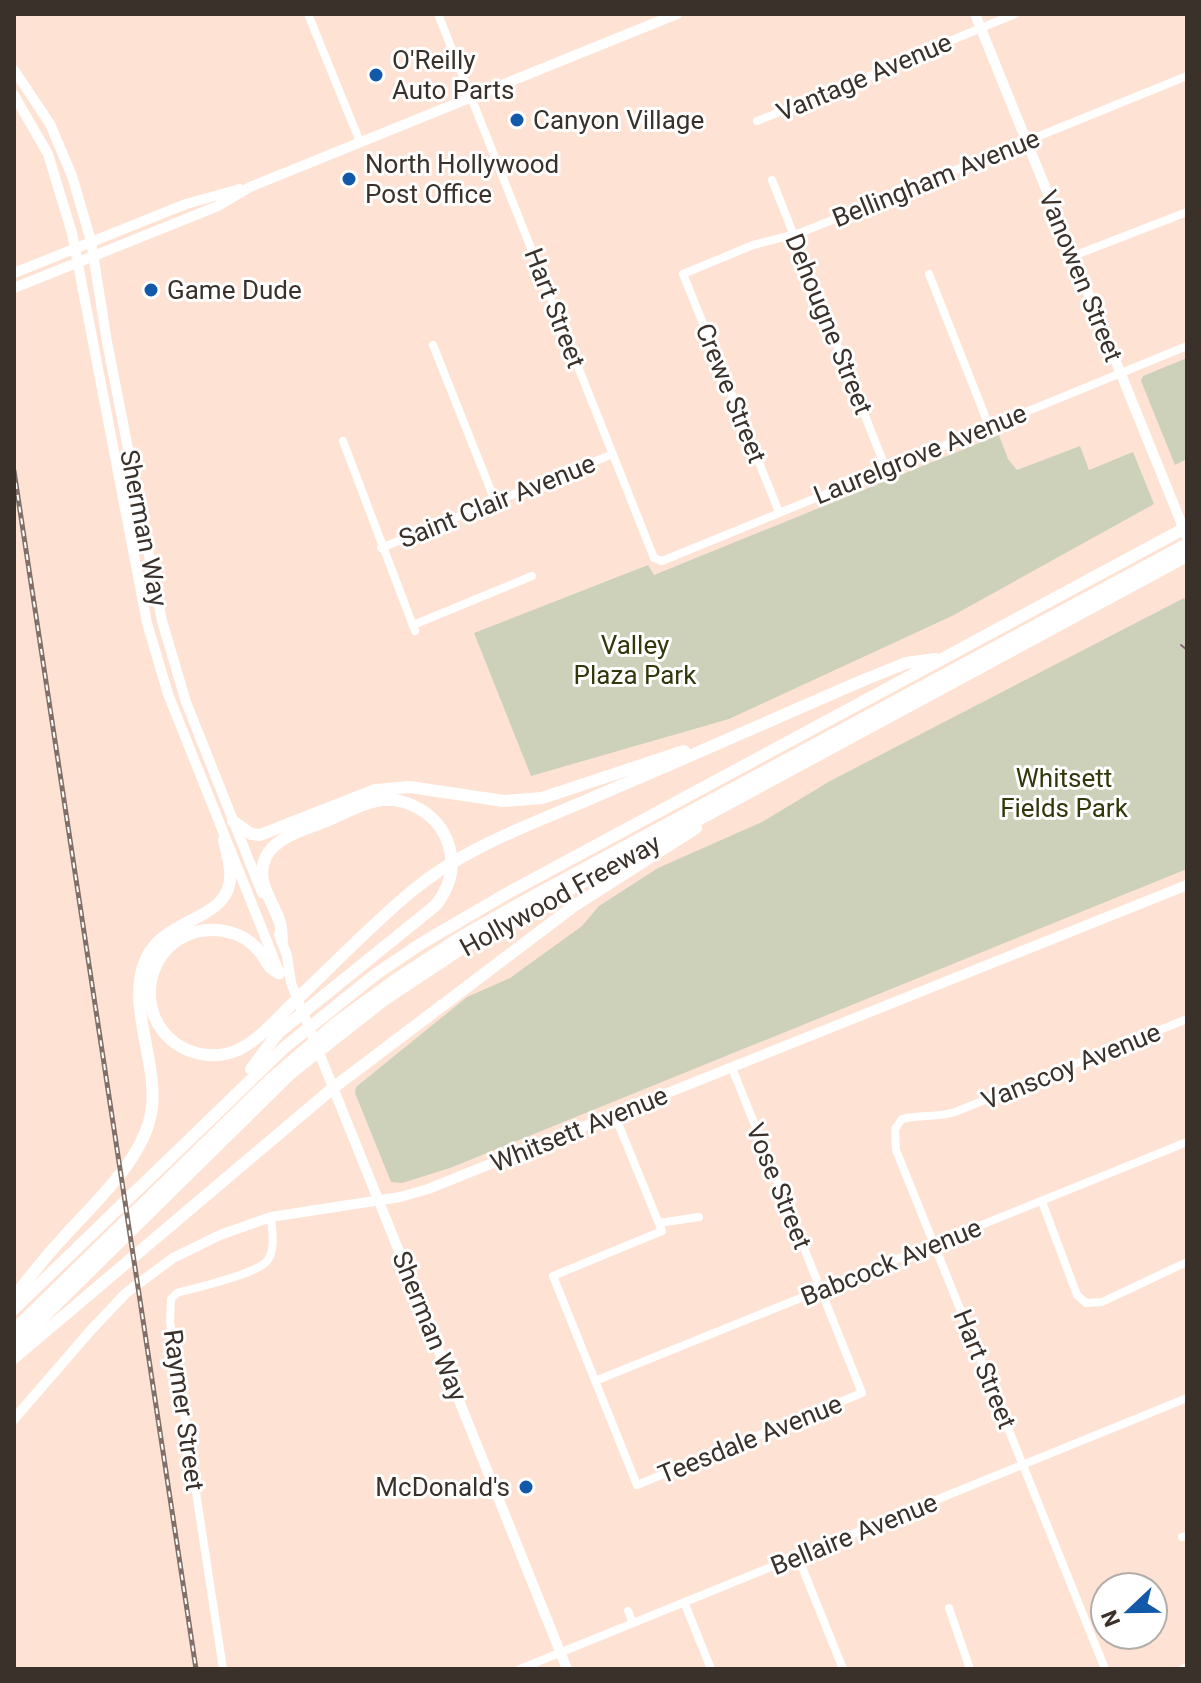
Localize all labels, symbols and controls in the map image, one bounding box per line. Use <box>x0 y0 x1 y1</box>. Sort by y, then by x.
street label: Vantage Avenue <box>772 27 956 127</box>
place label: O'Reilly Auto Parts <box>392 45 514 105</box>
marker: O'Reilly Auto Parts <box>367 66 385 84</box>
place label: Canyon Village <box>533 105 704 135</box>
marker: Canyon Village <box>508 111 526 129</box>
street label: Bellingham Avenue <box>828 123 1044 233</box>
place label: North Hollywood Post Office <box>365 149 559 209</box>
marker: North Hollywood Post Office <box>340 170 358 188</box>
street label: Vanowen Street <box>1033 186 1129 366</box>
street label: Dehougne Street <box>779 229 879 419</box>
street label: Hart Street <box>518 244 592 372</box>
place label: Game Dude <box>167 275 302 305</box>
marker: Game Dude <box>142 281 160 299</box>
street label: Crewe Street <box>689 319 773 467</box>
street label: Laurelgrove Avenue <box>809 398 1031 510</box>
street label: Sherman Way <box>114 447 174 609</box>
street label: Saint Clair Avenue <box>394 448 600 554</box>
park label: Valley Plaza Park <box>574 630 697 690</box>
park label: Whitsett Fields Park <box>1000 763 1129 823</box>
street label: Hollywood Freeway <box>455 827 665 963</box>
street label: Vanscoy Avenue <box>977 1017 1165 1115</box>
street label: Whitsett Avenue <box>486 1080 672 1178</box>
street label: Vose Street <box>740 1119 818 1253</box>
street label: Babcock Avenue <box>797 1212 985 1312</box>
street label: Sherman Way <box>386 1247 474 1405</box>
street label: Hart Street <box>948 1305 1022 1433</box>
street label: Raymer Street <box>158 1327 210 1493</box>
street label: Teesdale Avenue <box>654 1388 846 1490</box>
place label: McDonald's <box>375 1472 510 1502</box>
marker: McDonald's <box>517 1478 535 1496</box>
street label: Bellaire Avenue <box>766 1487 942 1581</box>
north arrow <box>1089 1571 1169 1651</box>
text: N <box>1096 1606 1125 1630</box>

